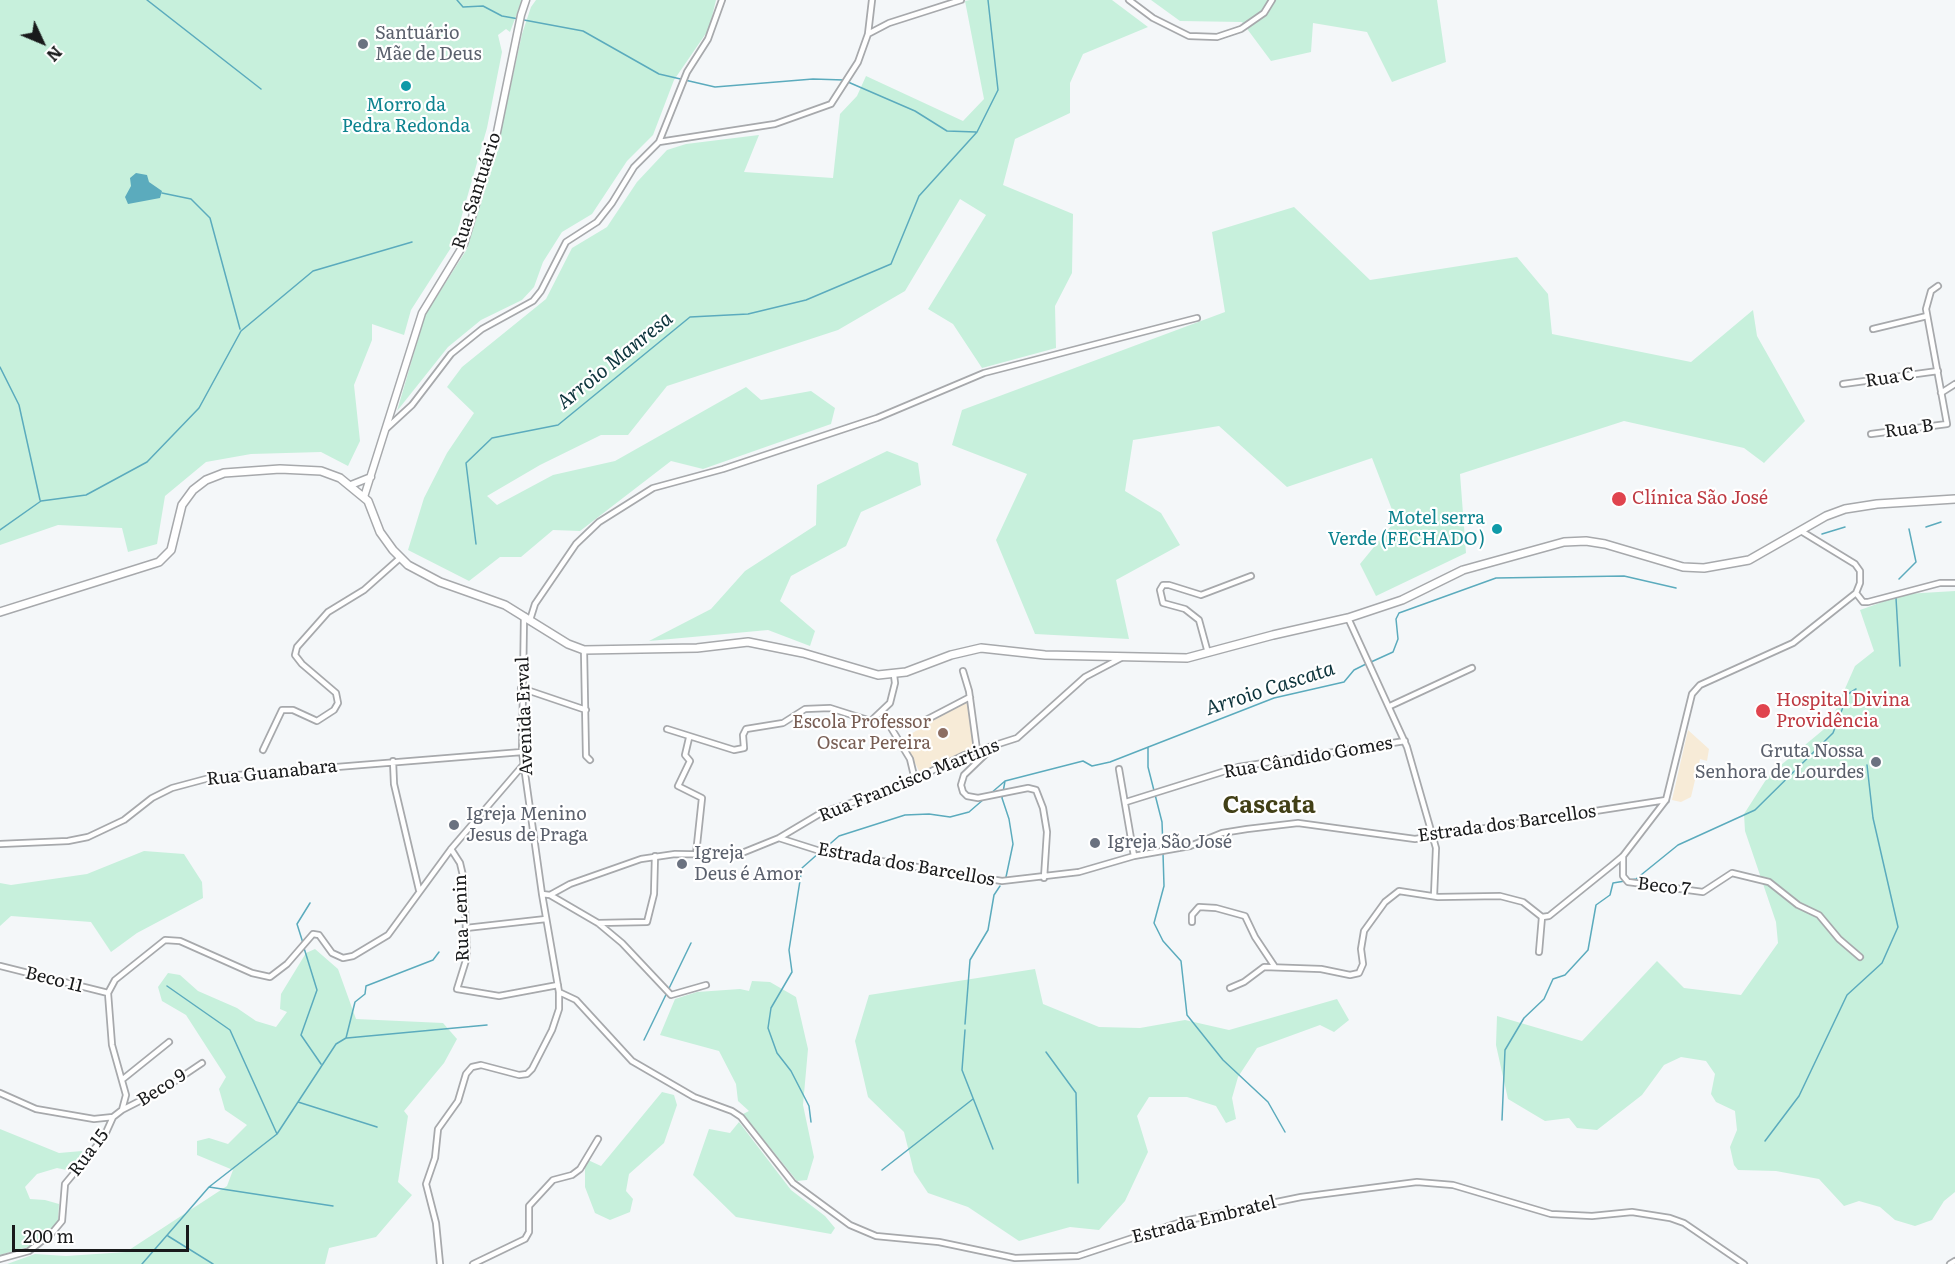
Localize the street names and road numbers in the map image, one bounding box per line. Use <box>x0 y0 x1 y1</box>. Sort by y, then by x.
street label: Rua Santuário <box>448 130 506 252</box>
street label: Rua C <box>1864 363 1916 393</box>
street label: Rua B <box>1883 415 1935 443</box>
street label: Avenida Erval <box>512 656 538 776</box>
street label: Rua Cândido Gomes <box>1222 733 1394 783</box>
street label: Rua Francisco Martins <box>816 735 1002 827</box>
street label: Rua Guanabara <box>206 755 338 791</box>
street label: Estrada dos Barcellos <box>1417 801 1597 847</box>
street label: Estrada dos Barcellos <box>816 839 996 891</box>
street label: Beco 7 <box>1636 873 1692 901</box>
street label: Rua Lenin <box>450 874 474 962</box>
street label: Beco 11 <box>23 962 85 998</box>
street label: Beco 9 <box>134 1065 190 1111</box>
street label: Rua 15 <box>64 1125 114 1181</box>
street label: Estrada Embratel <box>1130 1192 1278 1248</box>

